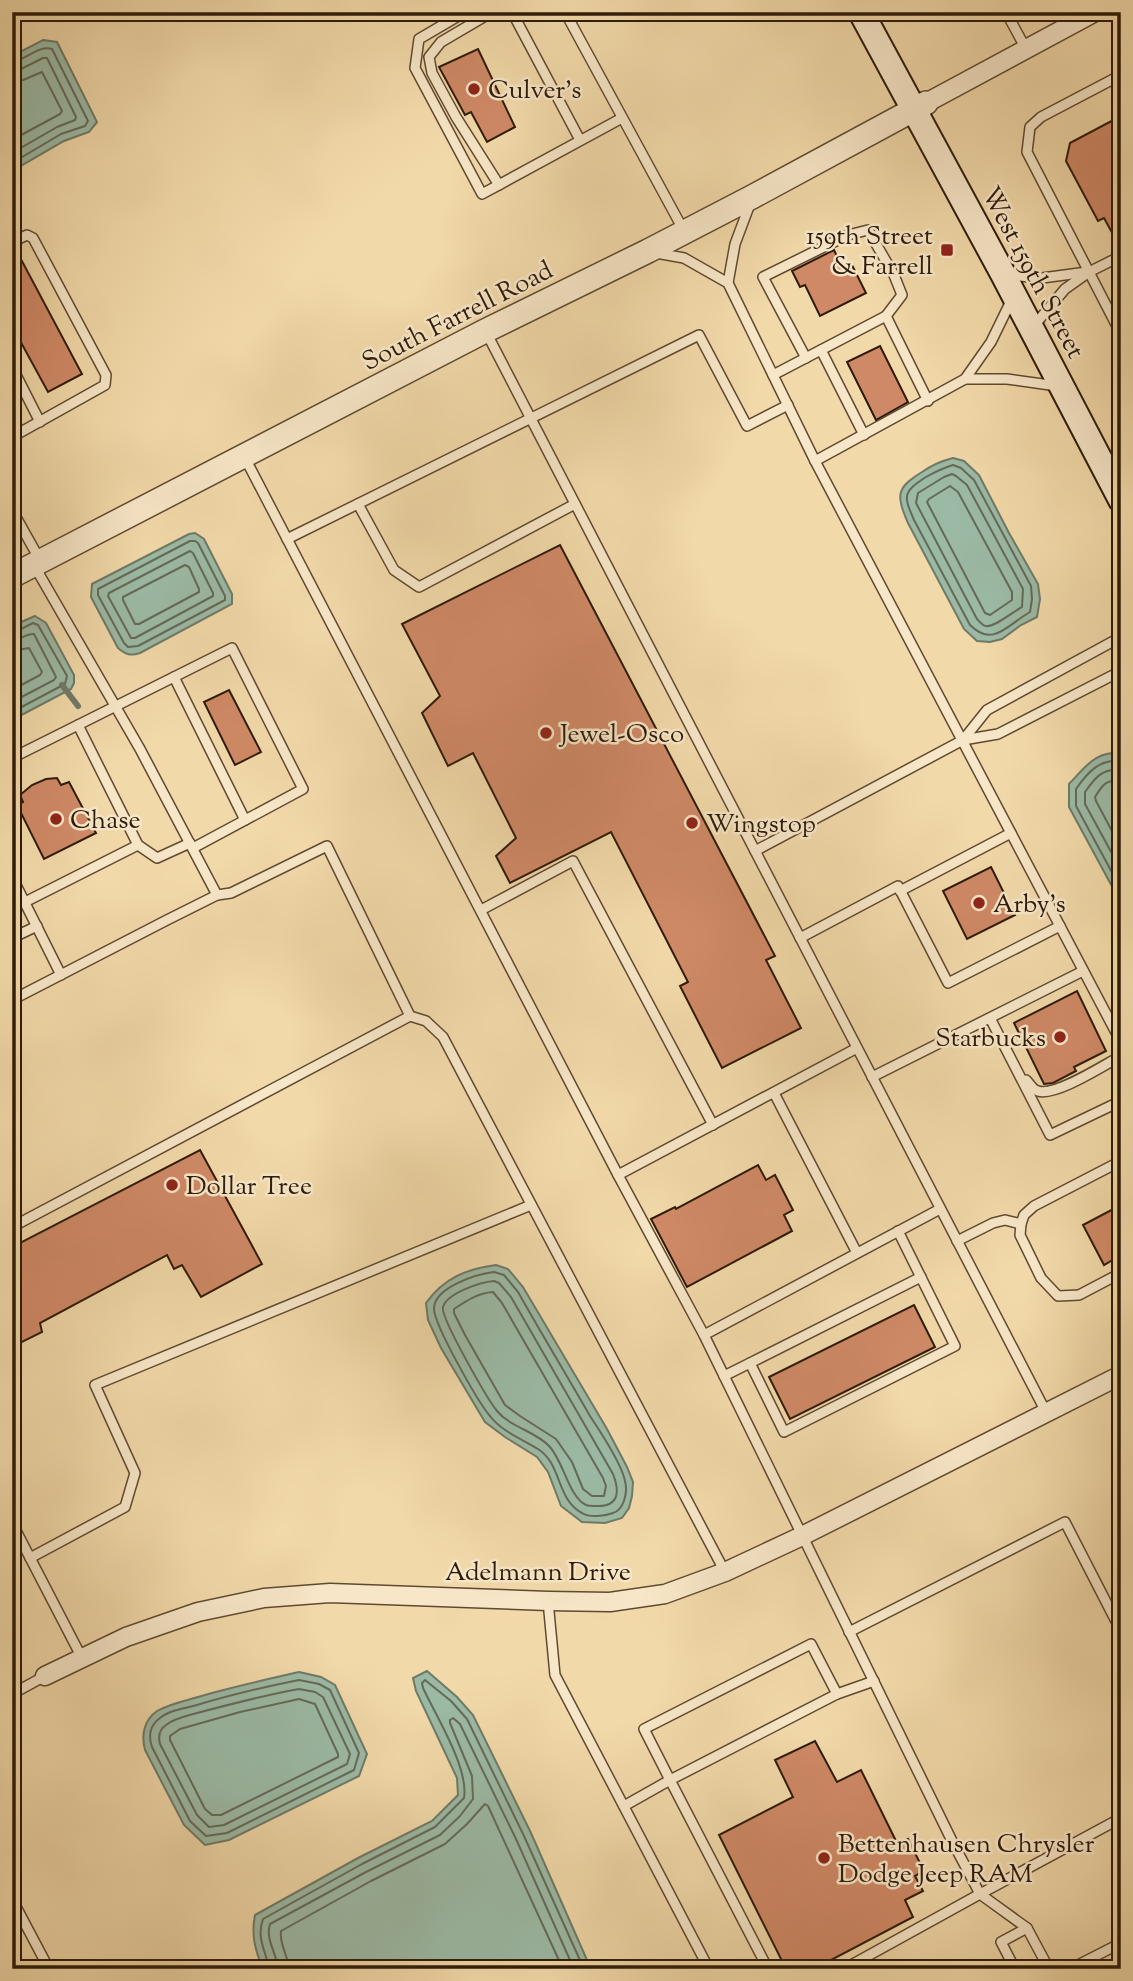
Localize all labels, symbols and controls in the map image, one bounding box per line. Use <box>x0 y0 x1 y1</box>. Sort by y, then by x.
place label: Culver's <box>488 73 582 110</box>
marker: Culver's <box>466 81 482 97</box>
street label: West 159th Street <box>971 181 1093 366</box>
place label: 159th Street & Farrell <box>806 219 933 286</box>
marker: 159th Street & Farrell <box>939 242 955 258</box>
street label: South Farrell Road <box>356 253 560 381</box>
place label: Jewel-Osco <box>558 717 684 754</box>
marker: Jewel-Osco <box>538 725 554 741</box>
place label: Chase <box>70 803 141 840</box>
place label: Wingstop <box>706 807 816 844</box>
marker: Chase <box>48 811 64 827</box>
marker: Wingstop <box>684 815 700 831</box>
place label: Arby's <box>993 887 1066 924</box>
marker: Arby's <box>971 895 987 911</box>
place label: Starbucks <box>935 1021 1046 1058</box>
marker: Starbucks <box>1052 1029 1068 1045</box>
place label: Dollar Tree <box>186 1169 312 1206</box>
marker: Dollar Tree <box>164 1177 180 1193</box>
street label: Adelmann Drive <box>445 1555 631 1592</box>
place label: Bettenhausen Chrysler Dodge Jeep RAM <box>838 1827 1095 1894</box>
marker: Bettenhausen Chrysler Dodge Jeep RAM <box>816 1850 832 1866</box>

